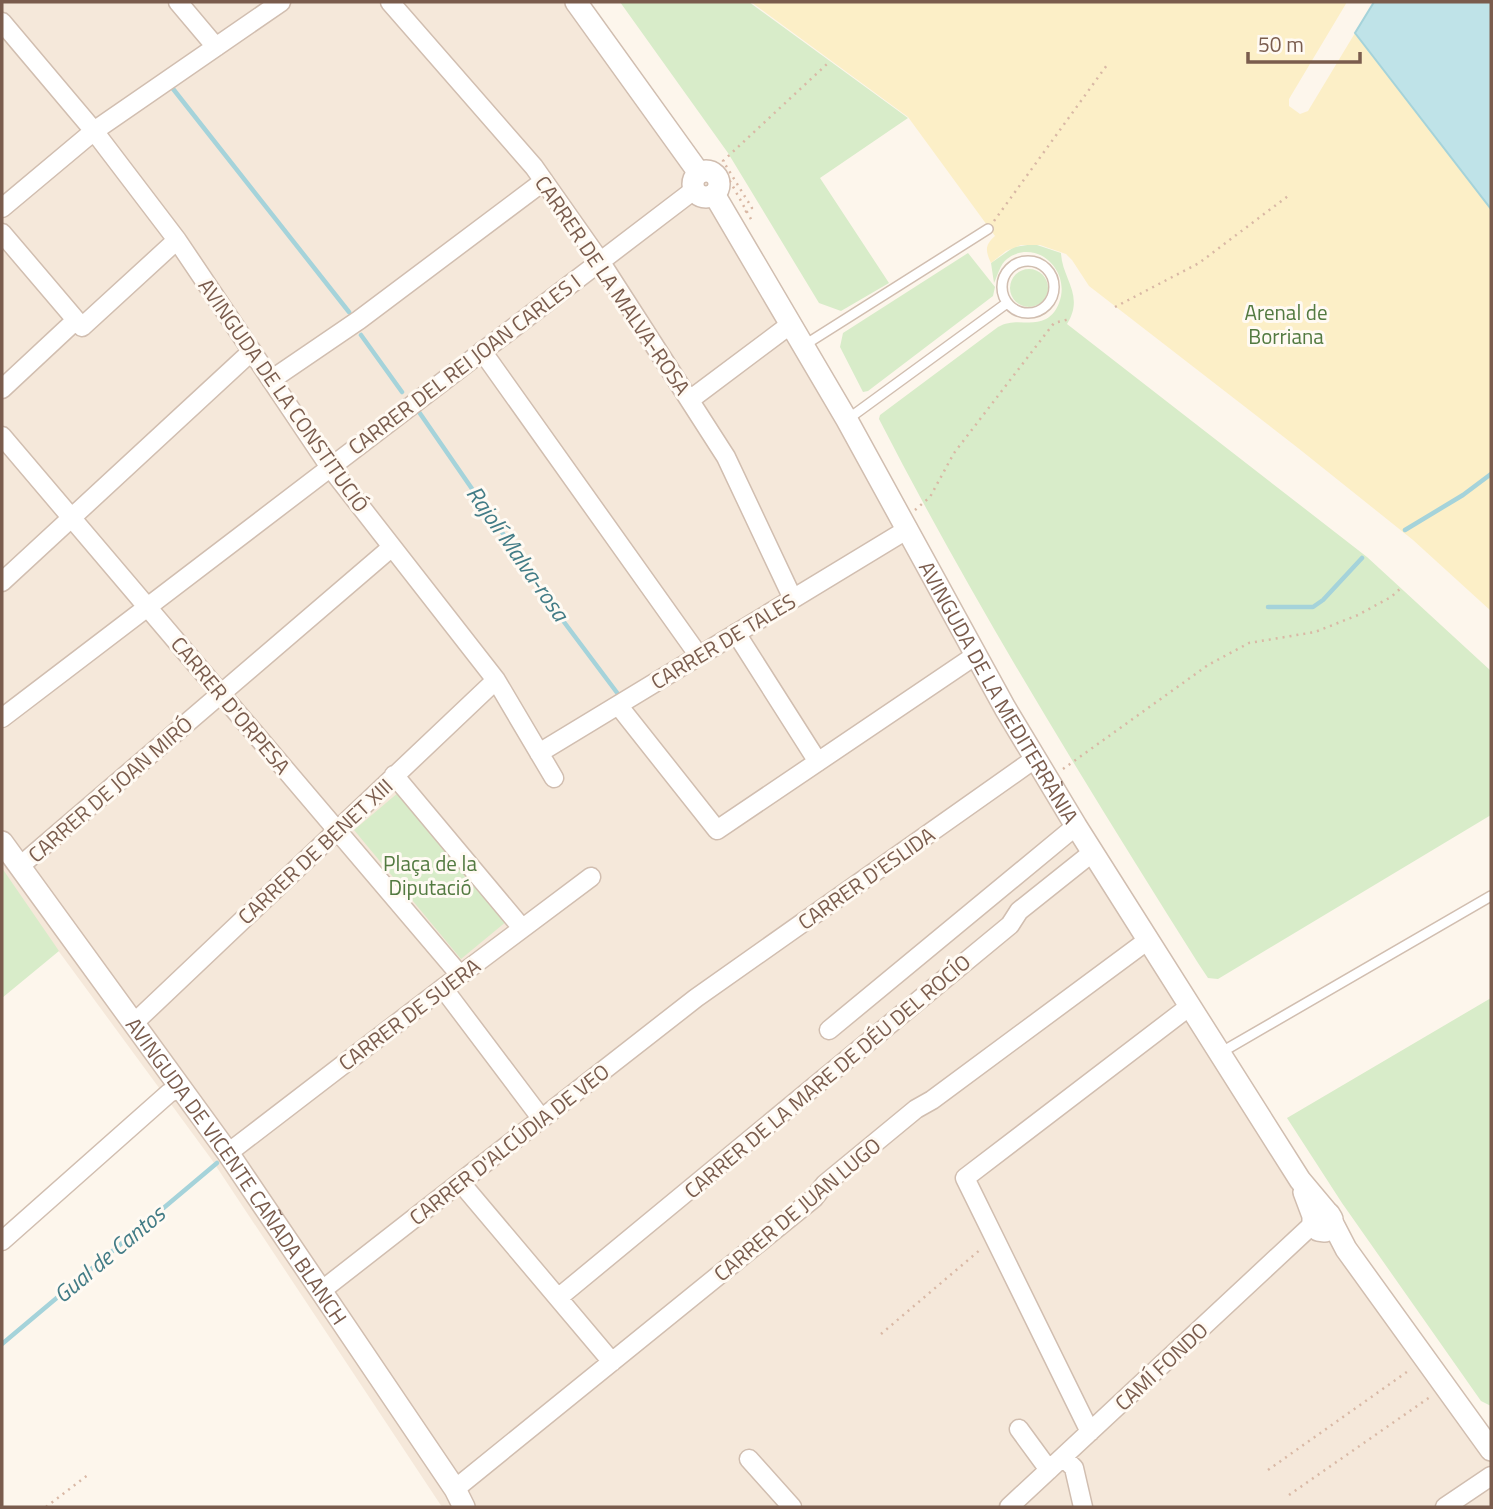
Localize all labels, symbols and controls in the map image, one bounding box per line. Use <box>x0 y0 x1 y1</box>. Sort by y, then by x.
scale bar <box>1248 21 1360 65</box>
text: 50 m <box>1258 28 1304 60</box>
street label: CARRER DE LA MALVA-ROSA <box>527 169 699 402</box>
street label: CARRER DEL REI JOAN CARLES I <box>341 266 587 462</box>
street label: AVINGUDA DE LA CONSTITUCIÓ <box>191 271 377 519</box>
park label: Arenal de Borriana <box>1244 296 1328 352</box>
water label: Rajolí Malva-rosa <box>458 478 579 629</box>
street label: AVINGUDA DE LA MEDITERRÀNIA <box>911 555 1087 830</box>
street label: CARRER DE TALES <box>644 585 802 697</box>
street label: CARRER D'ORPESA <box>164 629 299 781</box>
street label: CARRER DE JOAN MIRÓ <box>20 708 200 870</box>
street label: CARRER DE BENET XIII <box>230 770 400 932</box>
street label: CARRER D'ESLIDA <box>791 818 941 937</box>
park label: Plaça de la Diputació <box>383 847 477 903</box>
street label: CARRER DE LA MARE DE DÉU DEL ROCÍO <box>677 946 977 1206</box>
street label: CARRER DE SUERA <box>331 950 487 1078</box>
street label: AVINGUDA DE VICENTE CAÑADA BLANCH <box>118 1010 355 1331</box>
street label: CARRER D'ALCÚDIA DE VEO <box>402 1056 616 1232</box>
street label: CARRER DE JUAN LUGO <box>706 1129 888 1289</box>
water label: Gual de Cantos <box>46 1195 174 1311</box>
street label: CAMÍ FONDO <box>1107 1314 1215 1418</box>

